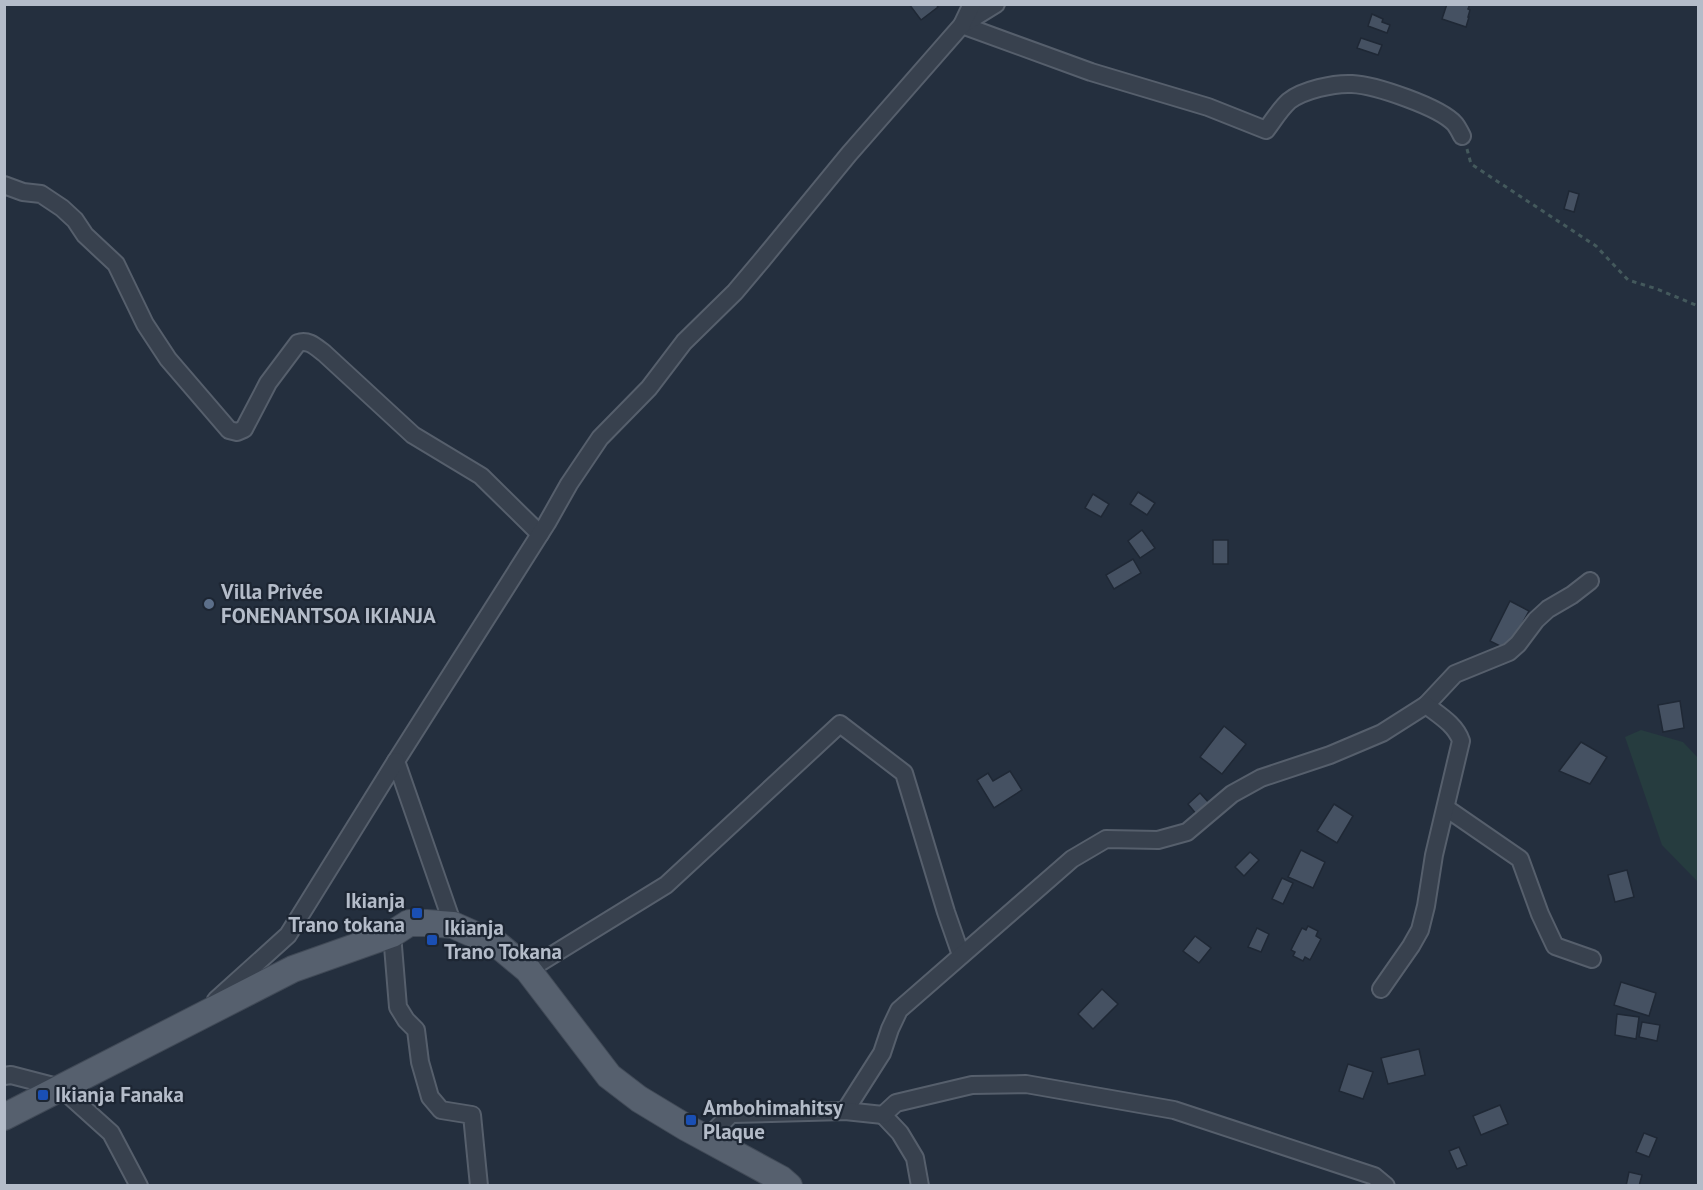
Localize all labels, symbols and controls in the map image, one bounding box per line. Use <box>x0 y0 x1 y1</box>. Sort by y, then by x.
place label: Villa Privée FONENANTSOA IKIANJA <box>220 578 436 629</box>
marker: Villa Privée FONENANTSOA IKIANJA <box>202 597 216 611</box>
place label: Ikianja Trano tokana <box>288 887 405 938</box>
marker: Ikianja Trano tokana <box>410 906 424 920</box>
place label: Ikianja Trano Tokana <box>444 914 562 965</box>
marker: Ikianja Trano Tokana <box>425 933 439 947</box>
place label: Ikianja Fanaka <box>55 1081 184 1108</box>
marker: Ikianja Fanaka <box>36 1088 50 1102</box>
place label: Ambohimahitsy Plaque <box>703 1094 844 1145</box>
marker: Ambohimahitsy Plaque <box>684 1113 698 1127</box>

